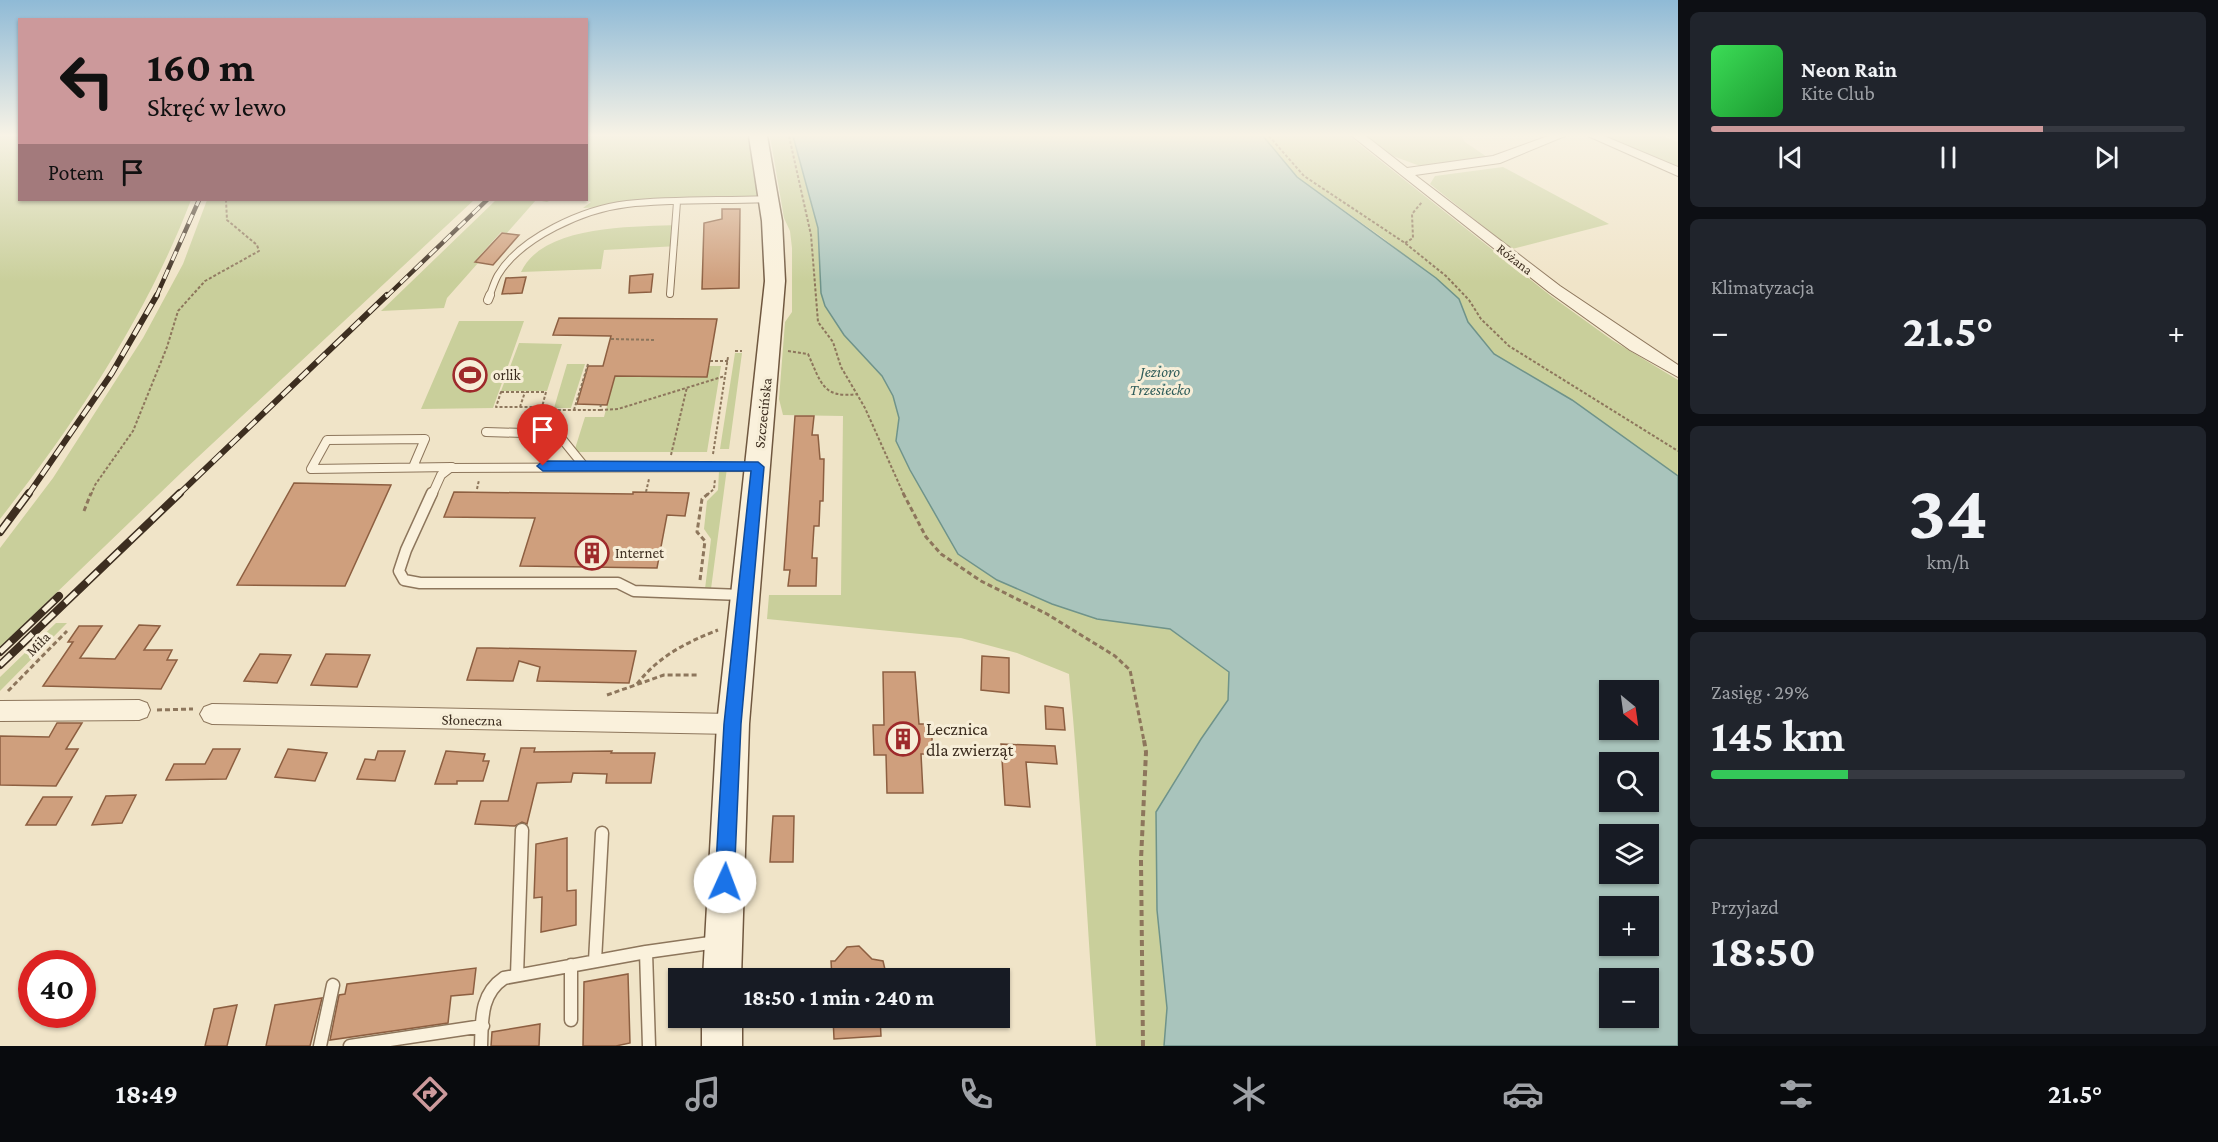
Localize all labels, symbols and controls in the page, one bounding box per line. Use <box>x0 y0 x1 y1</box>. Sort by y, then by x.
icon: left <box>48 42 126 120</box>
text: 160 m <box>147 43 255 90</box>
text: Neon Rain <box>1801 57 1897 82</box>
text: Kite Club <box>1801 82 1875 104</box>
text: Skręć w lewo <box>147 92 287 122</box>
icon: previous <box>1774 141 1807 174</box>
icon: pause <box>1932 141 1965 174</box>
icon: next <box>2090 141 2123 174</box>
icon: arrive <box>116 156 149 189</box>
text: Potem <box>48 160 104 185</box>
street label: Różana <box>1494 240 1536 278</box>
text: Klimatyzacja <box>1711 276 1814 298</box>
text: 21.5° <box>1903 306 1993 356</box>
text: − <box>1711 313 1728 350</box>
text: + <box>2168 313 2185 350</box>
sports icon: orlik <box>452 357 488 393</box>
water label: Jezioro Trzesiecko <box>1130 363 1191 398</box>
place label: orlik <box>493 367 522 383</box>
street label: Szczecińska <box>751 377 775 449</box>
pin <box>517 404 568 466</box>
icon: arrive <box>526 413 559 446</box>
text: 34 <box>1908 468 1988 555</box>
building icon: Internet <box>574 535 610 571</box>
place label: Internet <box>615 545 665 561</box>
text: km/h <box>1926 551 1970 573</box>
street label: Miła <box>23 629 53 659</box>
north arrow <box>1599 680 1659 740</box>
map controls <box>1599 680 1659 1028</box>
text: Zasięg · 29% <box>1711 681 1809 703</box>
street label: Słoneczna <box>442 711 503 729</box>
text: 145 km <box>1711 711 1845 761</box>
place label: Lecznica dla zwierząt <box>926 719 1015 760</box>
building icon: Lecznica dla zwierząt <box>885 721 921 757</box>
button: search <box>1599 752 1659 812</box>
button: layers <box>1599 824 1659 884</box>
position arrow <box>693 850 757 914</box>
button: + <box>1599 896 1659 956</box>
text: Przyjazd <box>1711 896 1779 918</box>
text: 18:50 <box>1711 926 1816 976</box>
speed limit sign: 40 <box>18 950 96 1028</box>
button: − <box>1599 968 1659 1028</box>
text: 18:50 · 1 min · 240 m <box>744 985 934 1010</box>
icon: directions <box>409 1073 451 1115</box>
icon: music <box>682 1073 724 1115</box>
icon: phone <box>955 1073 997 1115</box>
icon: climate <box>1228 1073 1270 1115</box>
icon: car <box>1502 1073 1544 1115</box>
icon: filters <box>1775 1073 1817 1115</box>
text: 18:49 <box>116 1079 178 1109</box>
text: 21.5° <box>2048 1079 2102 1109</box>

